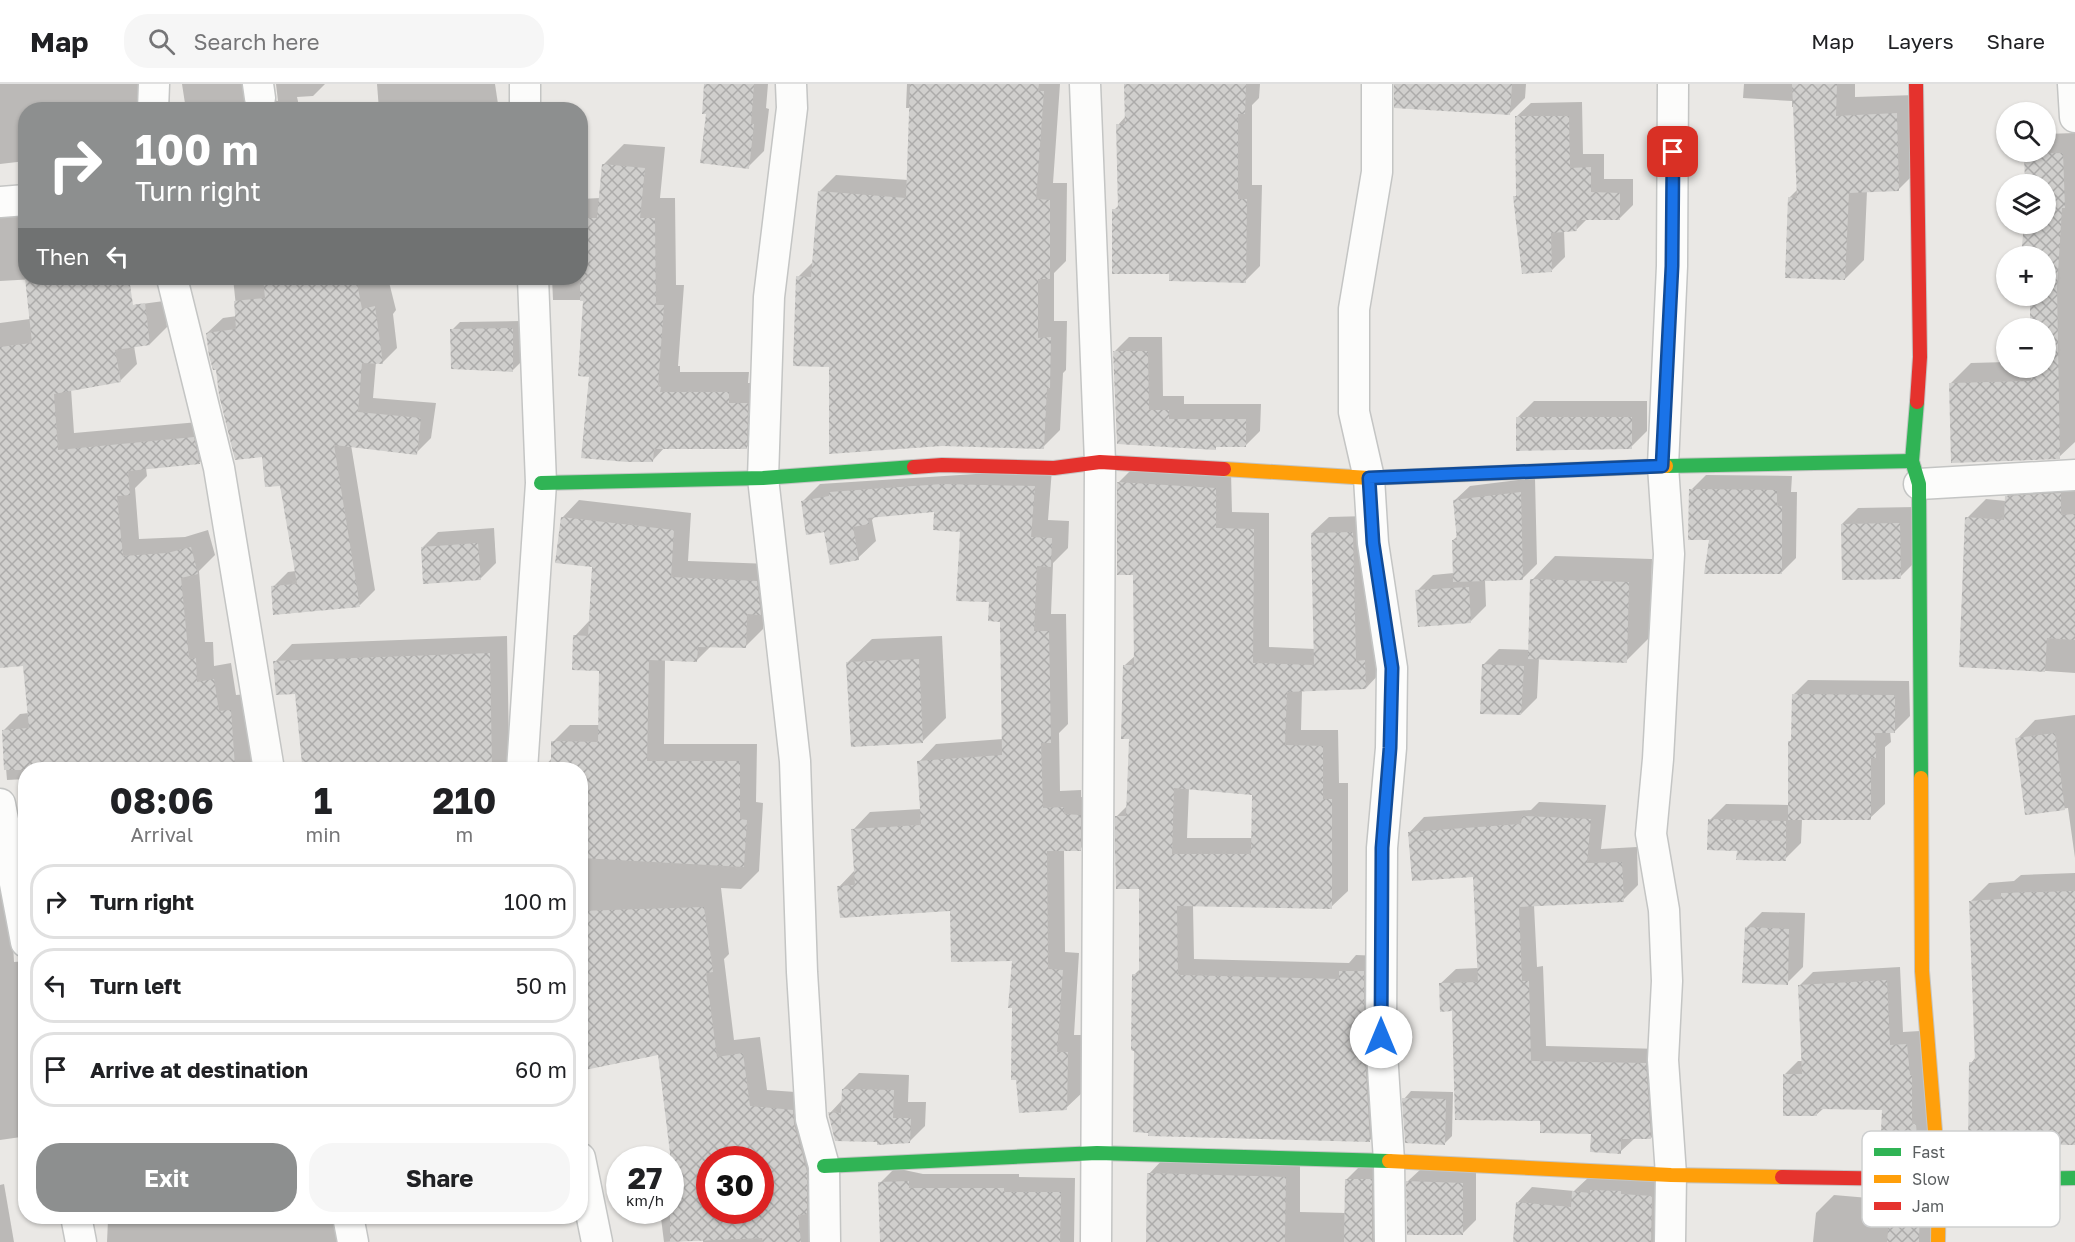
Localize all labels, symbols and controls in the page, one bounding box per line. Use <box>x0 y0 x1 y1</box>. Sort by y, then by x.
search box <box>124 14 544 68</box>
text: Map <box>30 25 88 58</box>
icon: search <box>145 25 178 58</box>
text: Search here <box>193 28 319 55</box>
text: Map <box>1811 28 1854 54</box>
text: Layers <box>1887 28 1954 54</box>
text: Share <box>1987 28 2045 54</box>
map controls <box>1996 102 2056 378</box>
button: search <box>1996 102 2056 162</box>
text: 100 m <box>135 124 258 174</box>
icon: right <box>36 126 114 204</box>
pin <box>1647 126 1698 177</box>
icon: arrive <box>1656 135 1689 168</box>
button: layers <box>1996 174 2056 234</box>
text: Turn right <box>135 175 261 207</box>
icon: left <box>101 240 134 273</box>
text: Then <box>36 243 89 270</box>
button: + <box>1996 246 2056 306</box>
button: − <box>1996 318 2056 378</box>
text: 08:06 <box>110 779 214 822</box>
text: 1 <box>314 779 332 822</box>
text: 210 <box>432 779 496 822</box>
text: Arrival <box>130 822 193 846</box>
text: min <box>305 822 341 846</box>
text: m <box>456 822 473 846</box>
icon: right <box>39 885 72 918</box>
text: Turn right <box>90 888 194 915</box>
text: 100 m <box>504 888 567 915</box>
icon: left <box>39 969 72 1002</box>
text: Turn left <box>90 972 181 999</box>
text: 50 m <box>516 972 567 999</box>
position arrow <box>1349 1005 1413 1069</box>
icon: arrive <box>39 1053 72 1086</box>
text: Arrive at destination <box>90 1056 308 1083</box>
text: 60 m <box>515 1056 567 1083</box>
legend <box>1862 1131 2060 1227</box>
text: Fast <box>1912 1142 1945 1162</box>
button: Exit <box>36 1143 297 1212</box>
button: Share <box>309 1143 570 1212</box>
speed limit sign: 30 <box>696 1146 774 1224</box>
text: 27 <box>628 1160 662 1196</box>
text: Slow <box>1912 1169 1950 1189</box>
text: km/h <box>626 1191 664 1209</box>
text: Jam <box>1912 1196 1944 1216</box>

